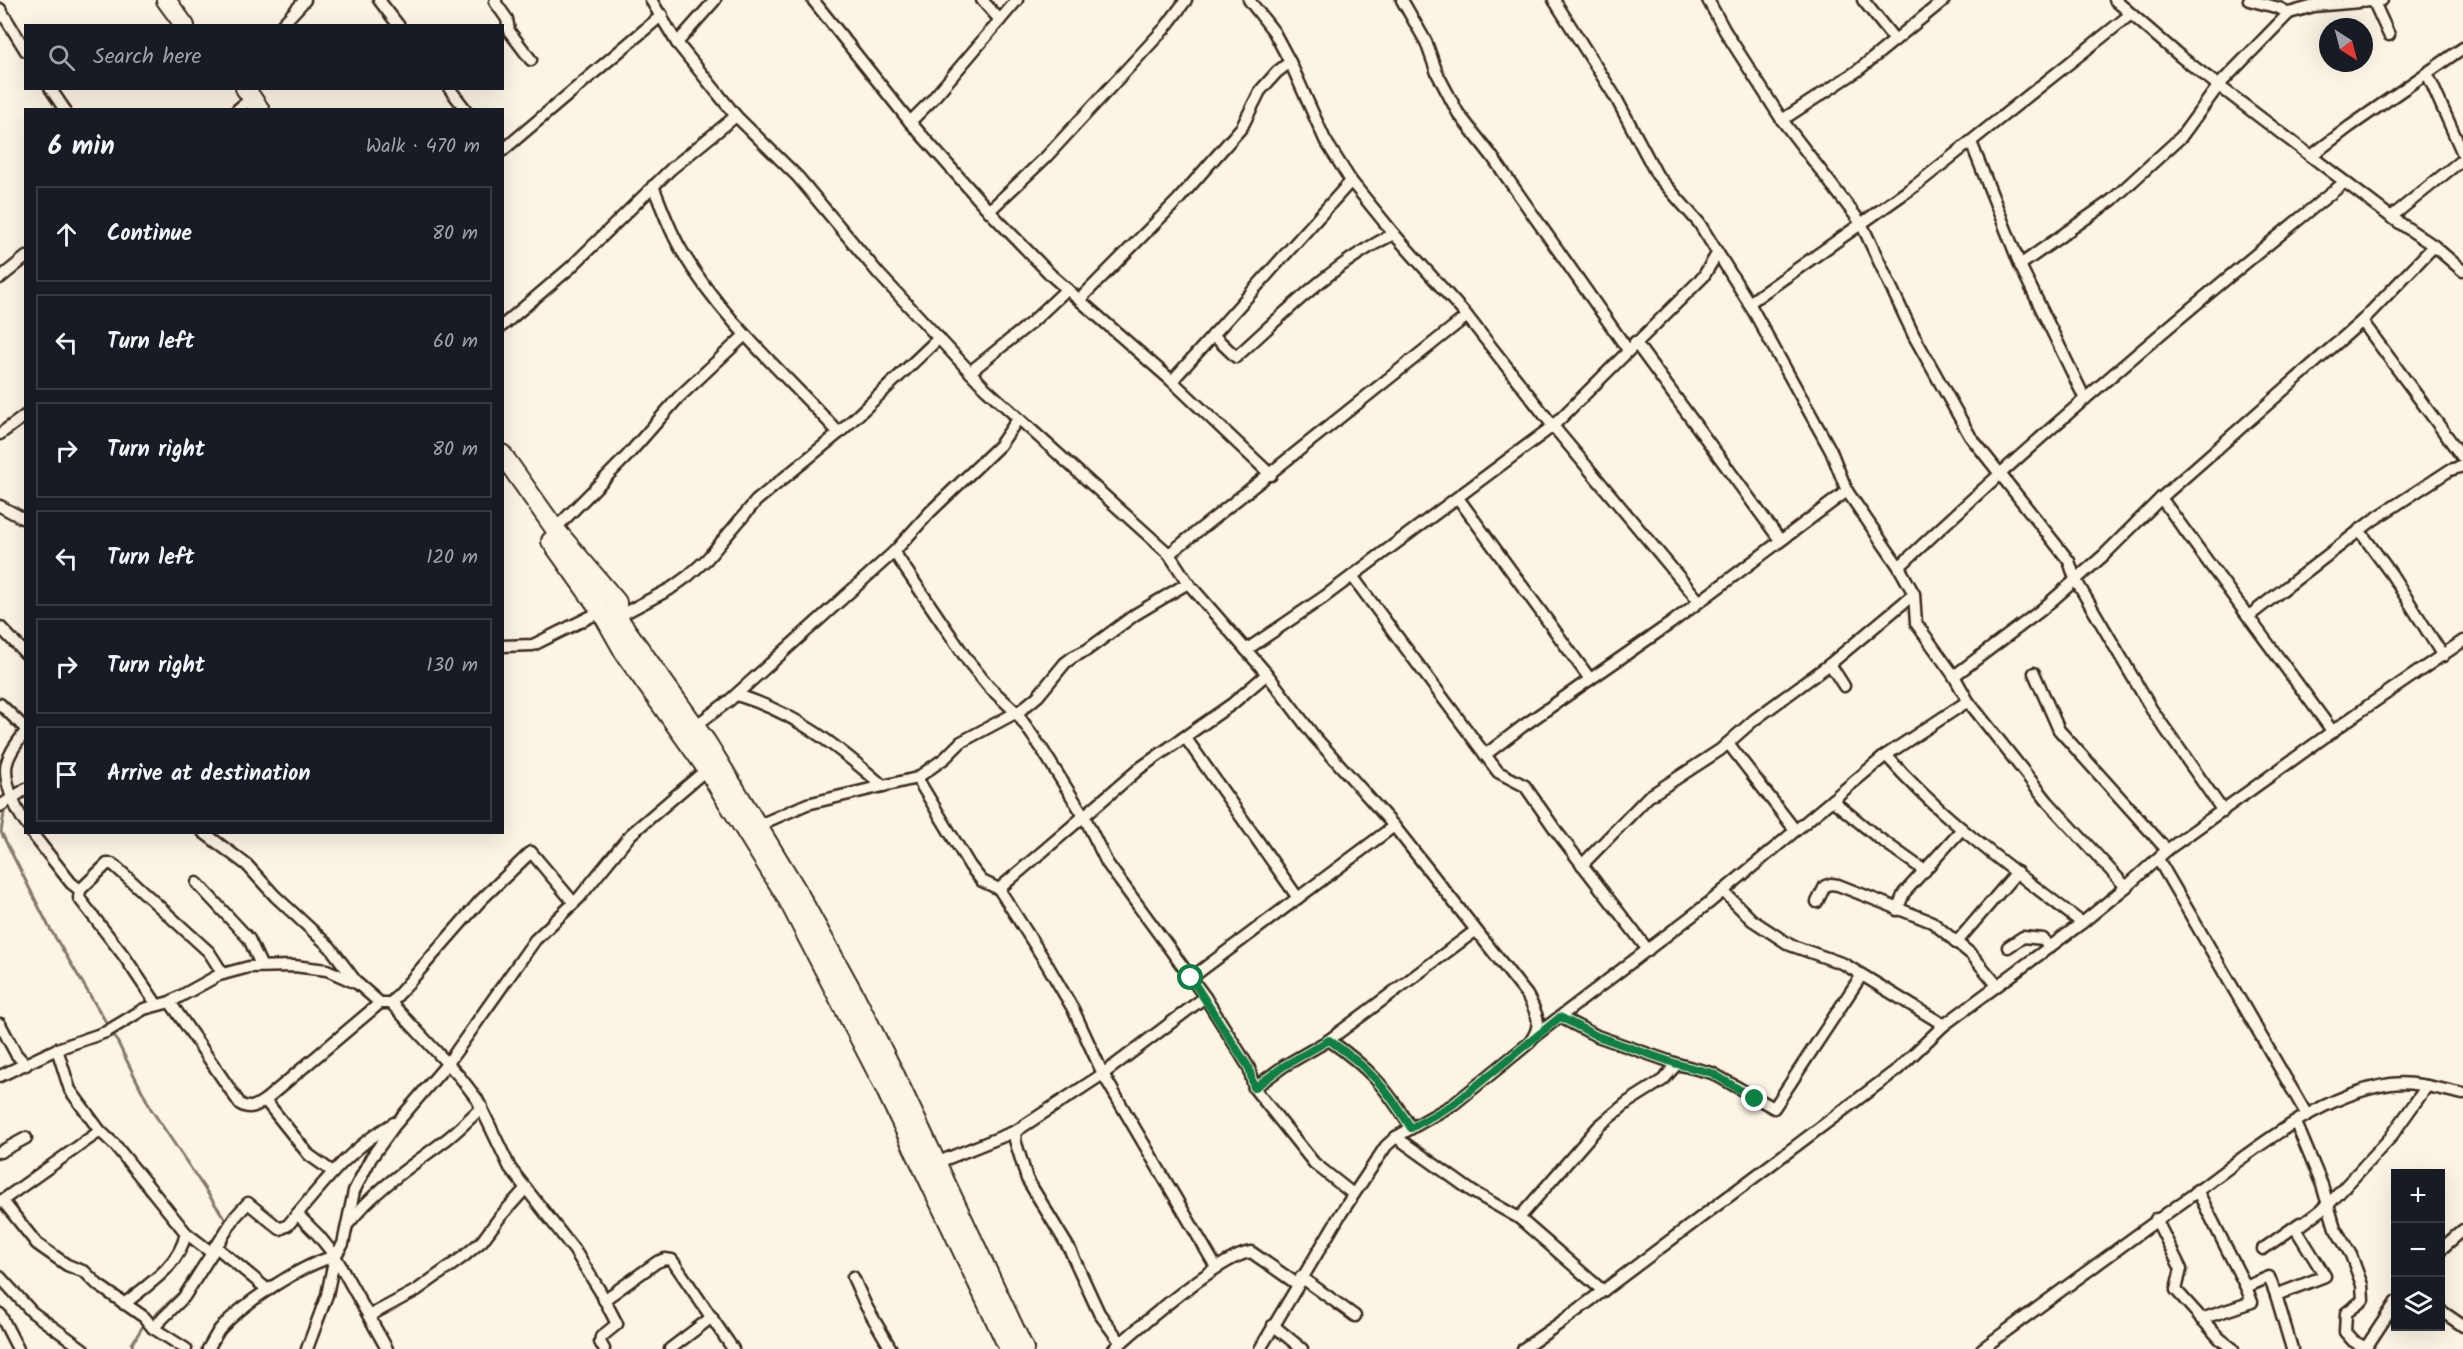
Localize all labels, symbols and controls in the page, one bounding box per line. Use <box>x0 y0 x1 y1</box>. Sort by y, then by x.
north arrow <box>2319 18 2373 72</box>
search box <box>24 24 504 90</box>
text: Search here <box>93 40 201 75</box>
icon: search <box>45 41 78 74</box>
text: 6 min <box>48 126 115 168</box>
text: Walk · 470 m <box>366 131 480 163</box>
text: Continue <box>107 217 192 252</box>
icon: ahead <box>50 218 83 251</box>
text: 80 m <box>432 218 478 250</box>
text: Turn left <box>107 325 194 360</box>
icon: left <box>50 326 83 359</box>
text: 60 m <box>433 326 478 358</box>
text: Turn right <box>107 433 205 468</box>
icon: right <box>50 434 83 467</box>
text: 80 m <box>432 434 478 466</box>
text: Turn left <box>107 541 194 576</box>
icon: left <box>50 542 83 575</box>
text: 120 m <box>426 542 478 574</box>
text: Turn right <box>107 649 205 684</box>
icon: right <box>50 650 83 683</box>
text: 130 m <box>426 650 478 682</box>
text: Arrive at destination <box>107 757 310 792</box>
icon: arrive <box>50 758 83 791</box>
route start <box>1177 964 1203 990</box>
route end <box>1741 1085 1767 1111</box>
map controls <box>2391 1169 2445 1331</box>
button: + <box>2391 1169 2445 1223</box>
button: − <box>2391 1223 2445 1277</box>
button: layers <box>2391 1277 2445 1331</box>

